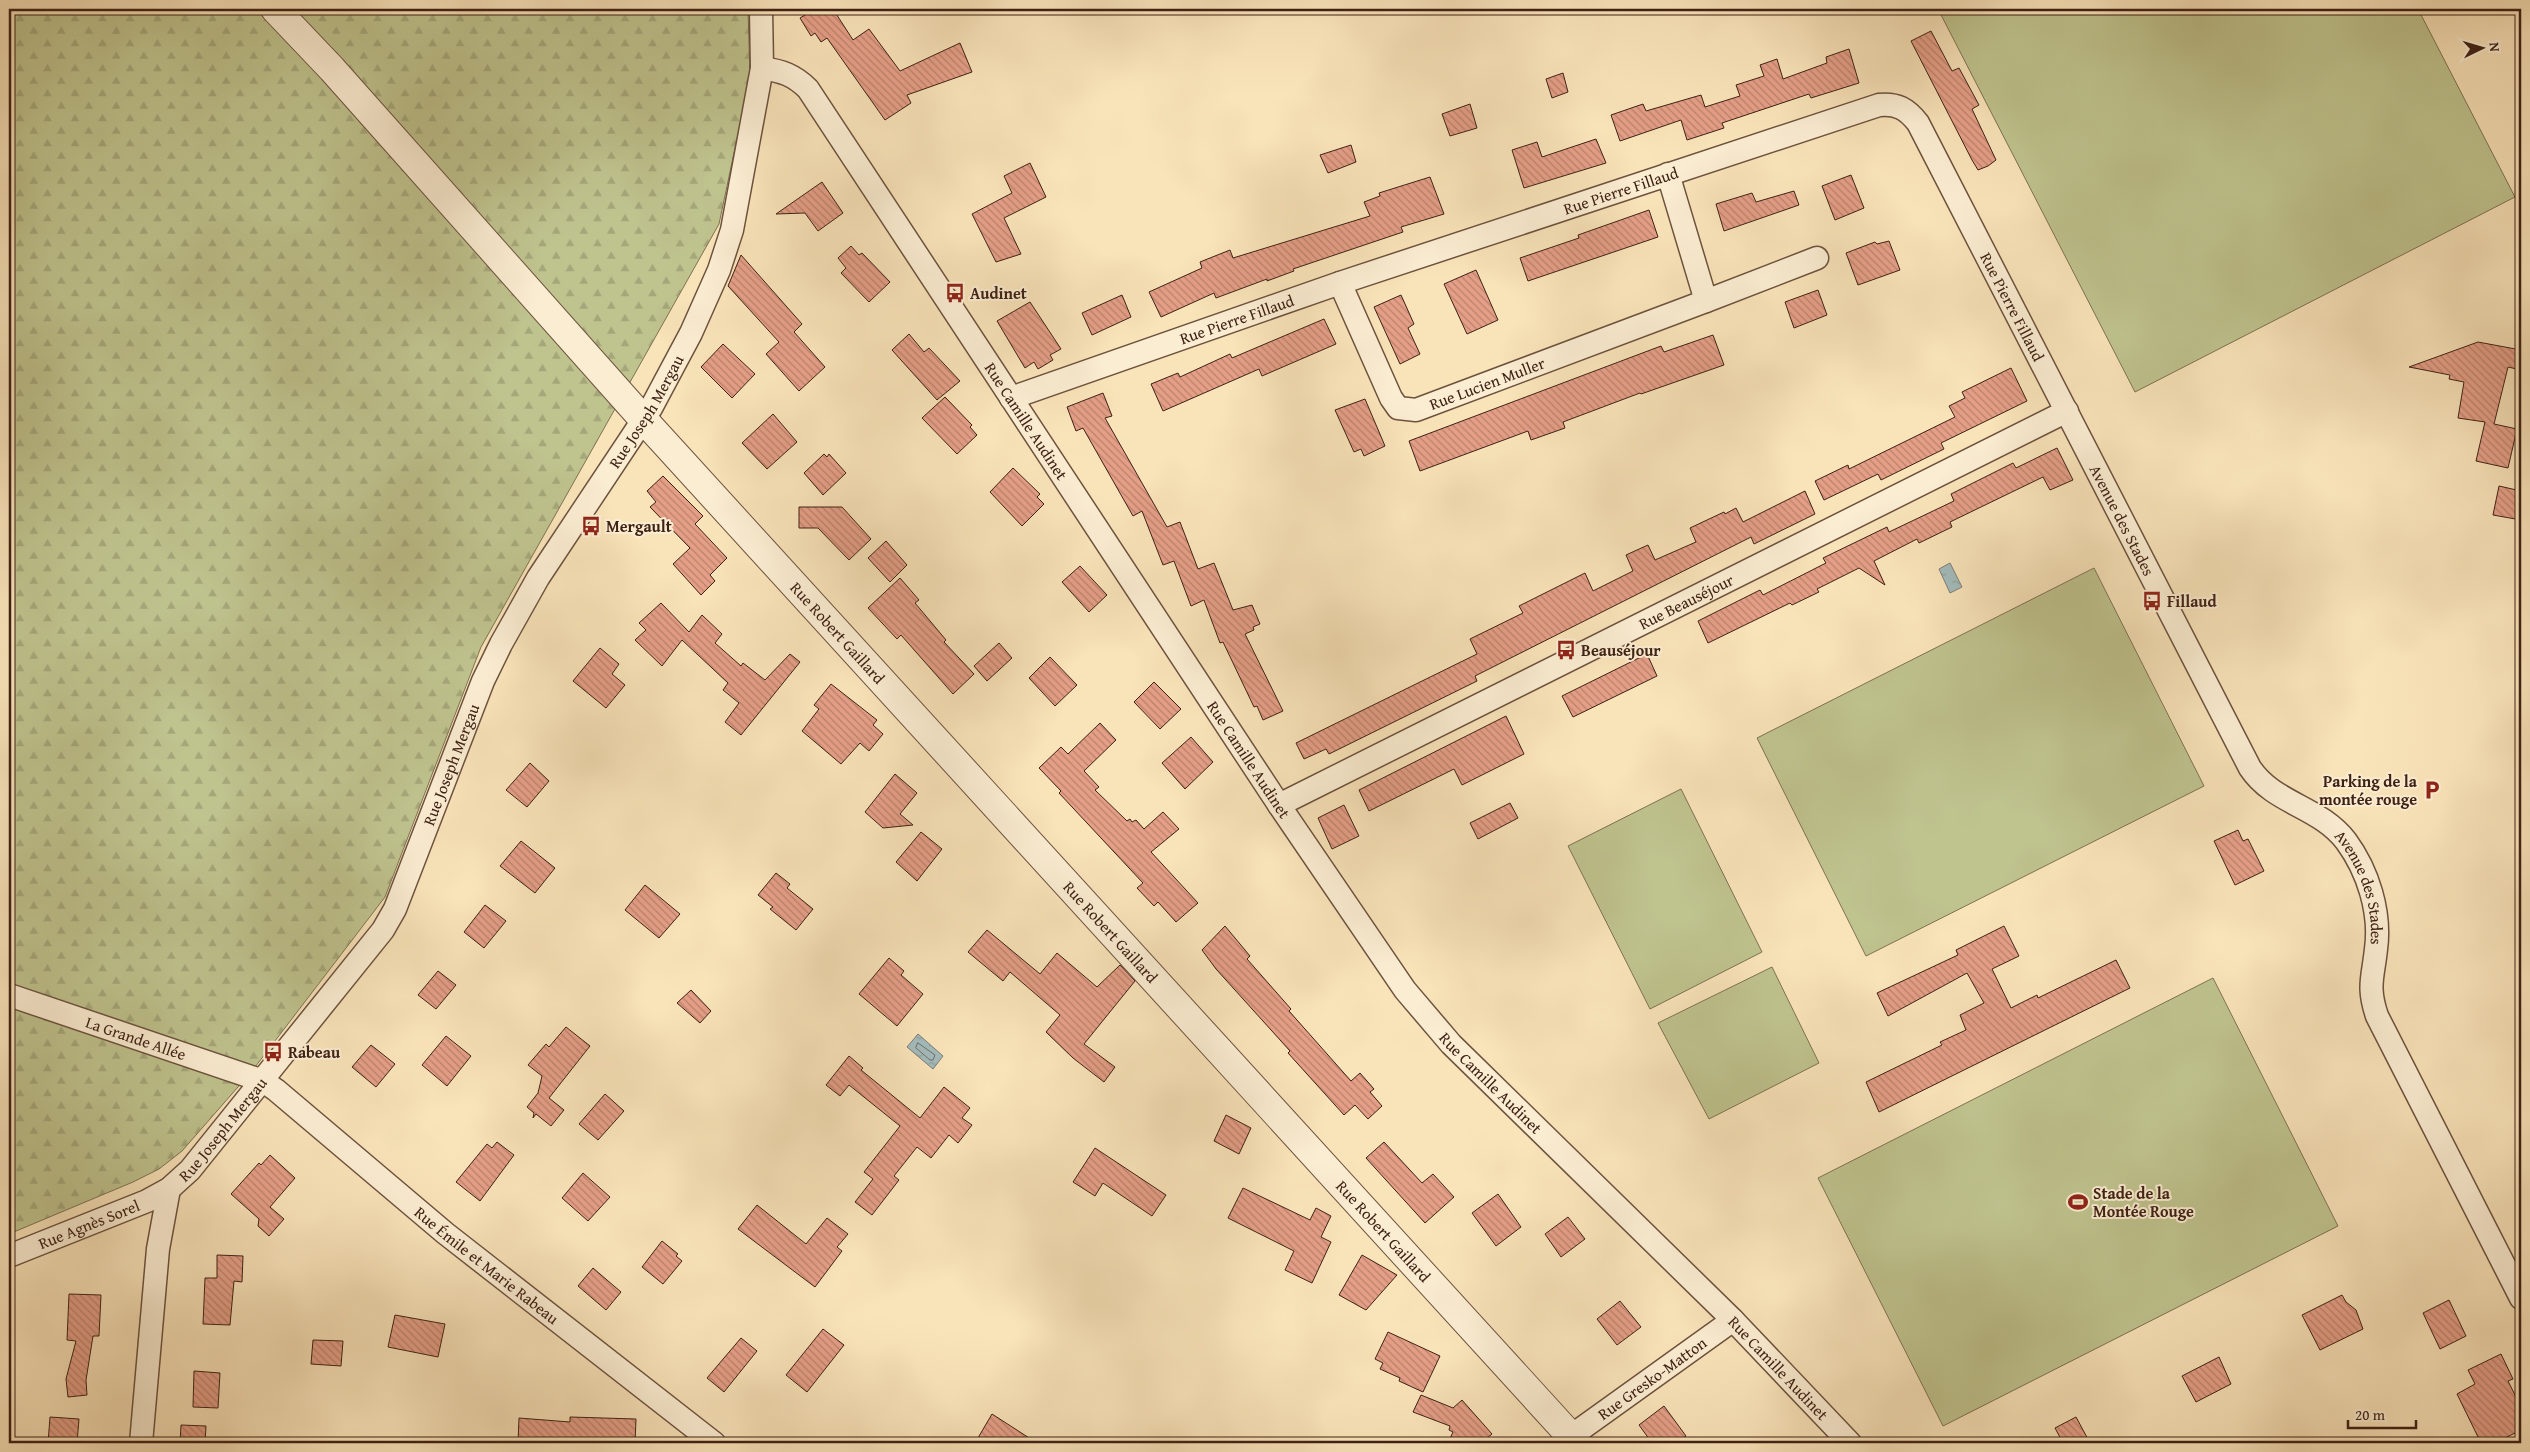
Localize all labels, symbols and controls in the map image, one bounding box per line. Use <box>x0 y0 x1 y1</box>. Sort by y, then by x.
north arrow <box>2458 22 2508 72</box>
text: N <box>2485 41 2505 53</box>
street label: Rue Pierre Fillaud <box>1560 160 1682 220</box>
street label: Rue Pierre Fillaud <box>1974 248 2051 366</box>
place label: Audinet <box>970 281 1027 305</box>
bus stop icon: Audinet <box>944 282 966 304</box>
street label: Rue Pierre Fillaud <box>1176 288 1297 350</box>
street label: Rue Joseph Mergau <box>602 350 689 473</box>
street label: Rue Lucien Muller <box>1426 350 1549 416</box>
street label: Rue Camille Audinet <box>979 357 1074 485</box>
street label: Avenue des Stades <box>2084 460 2161 580</box>
place label: Mergault <box>606 514 672 538</box>
bus stop icon: Mergault <box>580 515 602 537</box>
street label: Rue Beauséjour <box>1634 567 1738 635</box>
street label: Rue Robert Gaillard <box>785 576 891 689</box>
place label: Fillaud <box>2167 589 2218 613</box>
bus stop icon: Fillaud <box>2141 590 2163 612</box>
place label: Beauséjour <box>1581 638 1661 662</box>
bus stop icon: Beauséjour <box>1555 639 1577 661</box>
street label: Rue Camille Audinet <box>1201 696 1297 823</box>
street label: Rue Joseph Mergau <box>416 700 485 829</box>
place label: Parking de la montée rouge <box>2319 769 2418 811</box>
parking icon: Parking de la montée rouge <box>2421 779 2443 801</box>
street label: Avenue des Stades <box>2329 824 2389 946</box>
street label: Rue Robert Gaillard <box>1058 875 1164 989</box>
street label: La Grande Allée <box>83 1010 189 1066</box>
street label: Rue Camille Audinet <box>1434 1027 1548 1139</box>
place label: Rabeau <box>288 1040 341 1064</box>
bus stop icon: Rabeau <box>262 1041 284 1063</box>
street label: Rue Joseph Mergau <box>173 1072 272 1187</box>
street label: Rue Robert Gaillard <box>1331 1175 1437 1288</box>
place label: Stade de la Montée Rouge <box>2093 1181 2194 1223</box>
sports icon: Stade de la Montée Rouge <box>2067 1191 2089 1213</box>
street label: Rue Agnès Sorel <box>35 1193 144 1255</box>
street label: Rue Émile et Marie Rabeau <box>409 1200 564 1330</box>
street label: Rue Camille Audinet <box>1723 1310 1834 1426</box>
street label: Rue Gresko-Matton <box>1592 1331 1711 1426</box>
scale bar <box>2348 1397 2415 1429</box>
text: 20 m <box>2355 1404 2386 1425</box>

